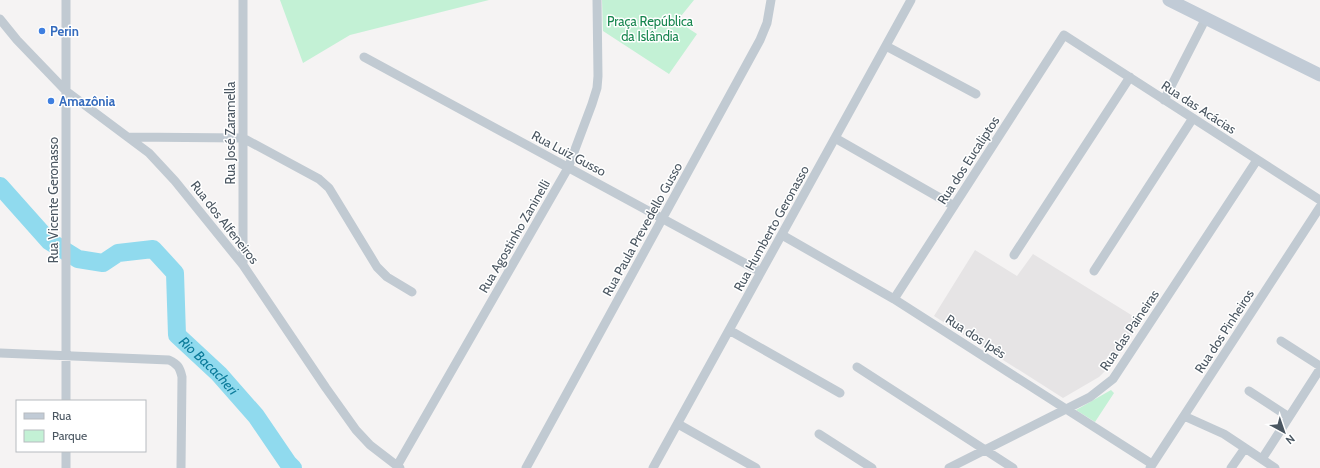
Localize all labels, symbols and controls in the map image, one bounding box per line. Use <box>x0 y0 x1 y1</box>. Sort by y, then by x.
park label: Praça República da Islândia <box>607 13 694 44</box>
place label: Perin <box>50 23 79 39</box>
marker: Perin <box>37 26 47 36</box>
street label: Rua das Acácias <box>1159 77 1240 137</box>
street label: Rua José Zaramella <box>222 81 238 184</box>
place label: Amazônia <box>59 93 116 109</box>
marker: Amazônia <box>46 96 56 106</box>
street label: Rua dos Eucaliptos <box>933 112 1003 207</box>
street label: Rua Luiz Gusso <box>529 127 609 179</box>
street label: Rua Vicente Geronasso <box>45 137 61 263</box>
street label: Rua Paula Prevedello Gusso <box>599 159 685 299</box>
street label: Rua Humberto Geronasso <box>730 162 812 294</box>
street label: Rua Agostinho Zaninelli <box>475 176 553 296</box>
street label: Rua dos Alfeneiros <box>188 177 263 267</box>
street label: Rua das Paineiras <box>1096 286 1162 373</box>
street label: Rua dos Pinheiros <box>1191 286 1257 376</box>
street label: Rua dos Ipês <box>943 311 1010 362</box>
water label: Rio Bacacheri <box>175 332 243 399</box>
legend <box>16 400 146 452</box>
text: Rua <box>52 408 71 423</box>
north arrow <box>1264 412 1304 452</box>
text: Parque <box>52 428 87 443</box>
text: N <box>1283 432 1298 448</box>

